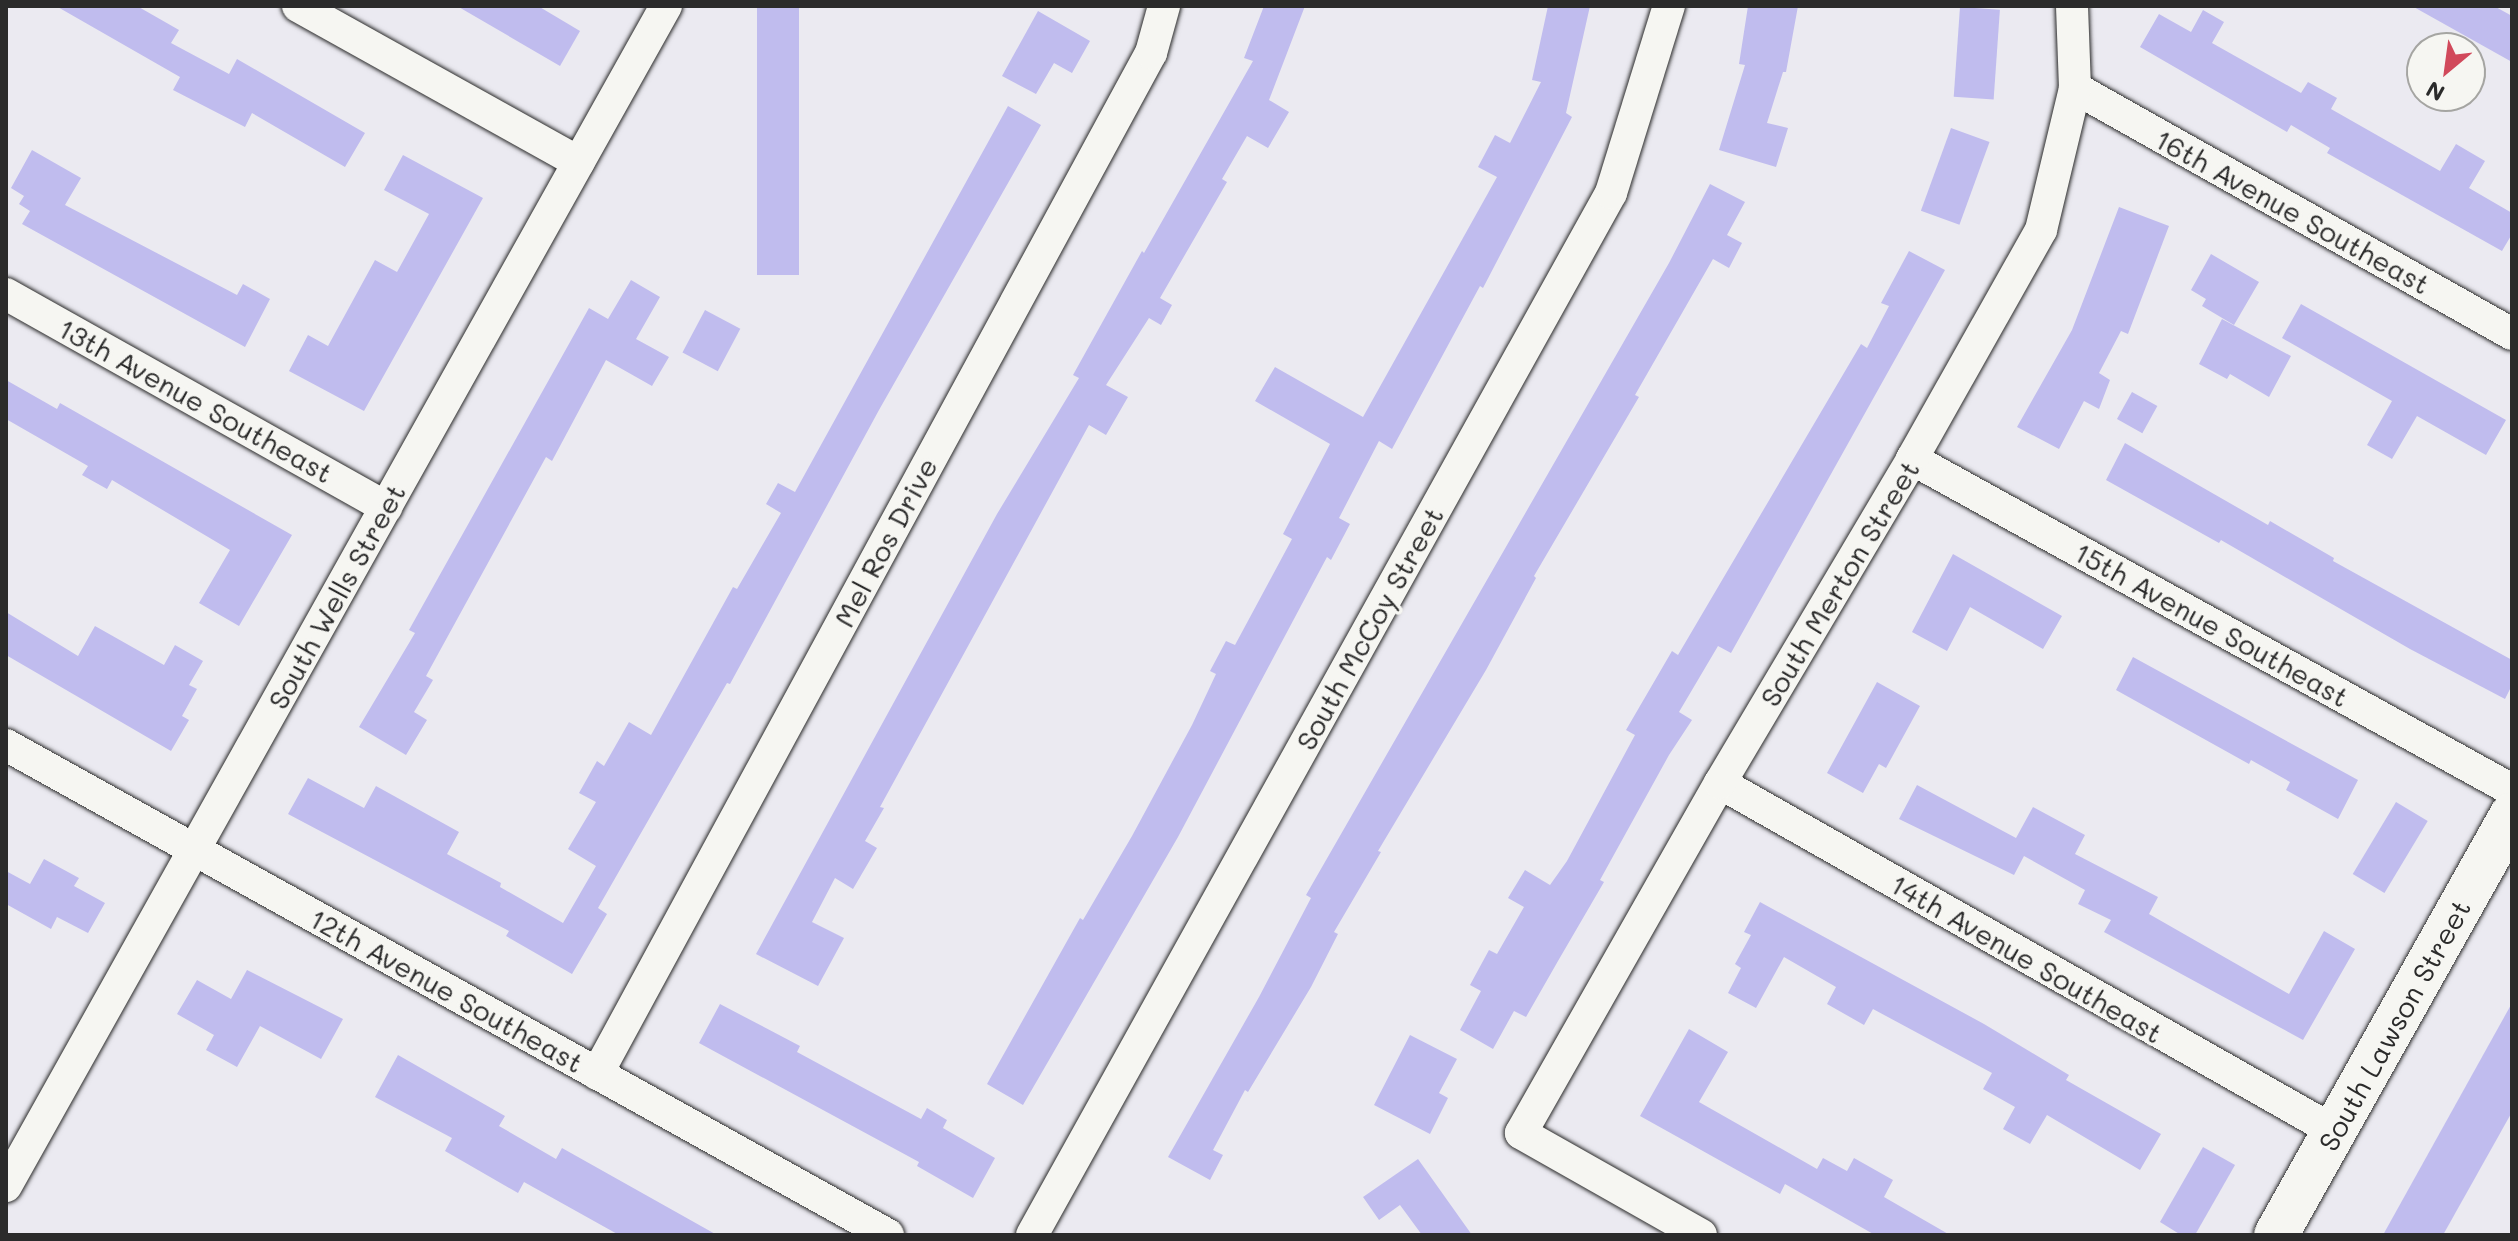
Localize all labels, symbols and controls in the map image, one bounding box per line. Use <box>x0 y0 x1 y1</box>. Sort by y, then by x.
north arrow <box>2406 32 2486 112</box>
text: N <box>2421 75 2449 108</box>
street label: 16th Avenue Southeast <box>2150 121 2436 301</box>
street label: 13th Avenue Southeast <box>53 311 339 489</box>
street label: Mel Ros Drive <box>826 452 944 632</box>
street label: South Merton Street <box>1752 454 1926 712</box>
street label: South Wells Street <box>260 477 412 715</box>
street label: South McCoy Street <box>1288 501 1450 755</box>
street label: 15th Avenue Southeast <box>2069 535 2355 713</box>
street label: 14th Avenue Southeast <box>1885 866 2169 1050</box>
street label: South Lawson Street <box>2311 893 2477 1157</box>
street label: 12th Avenue Southeast <box>304 901 590 1079</box>

